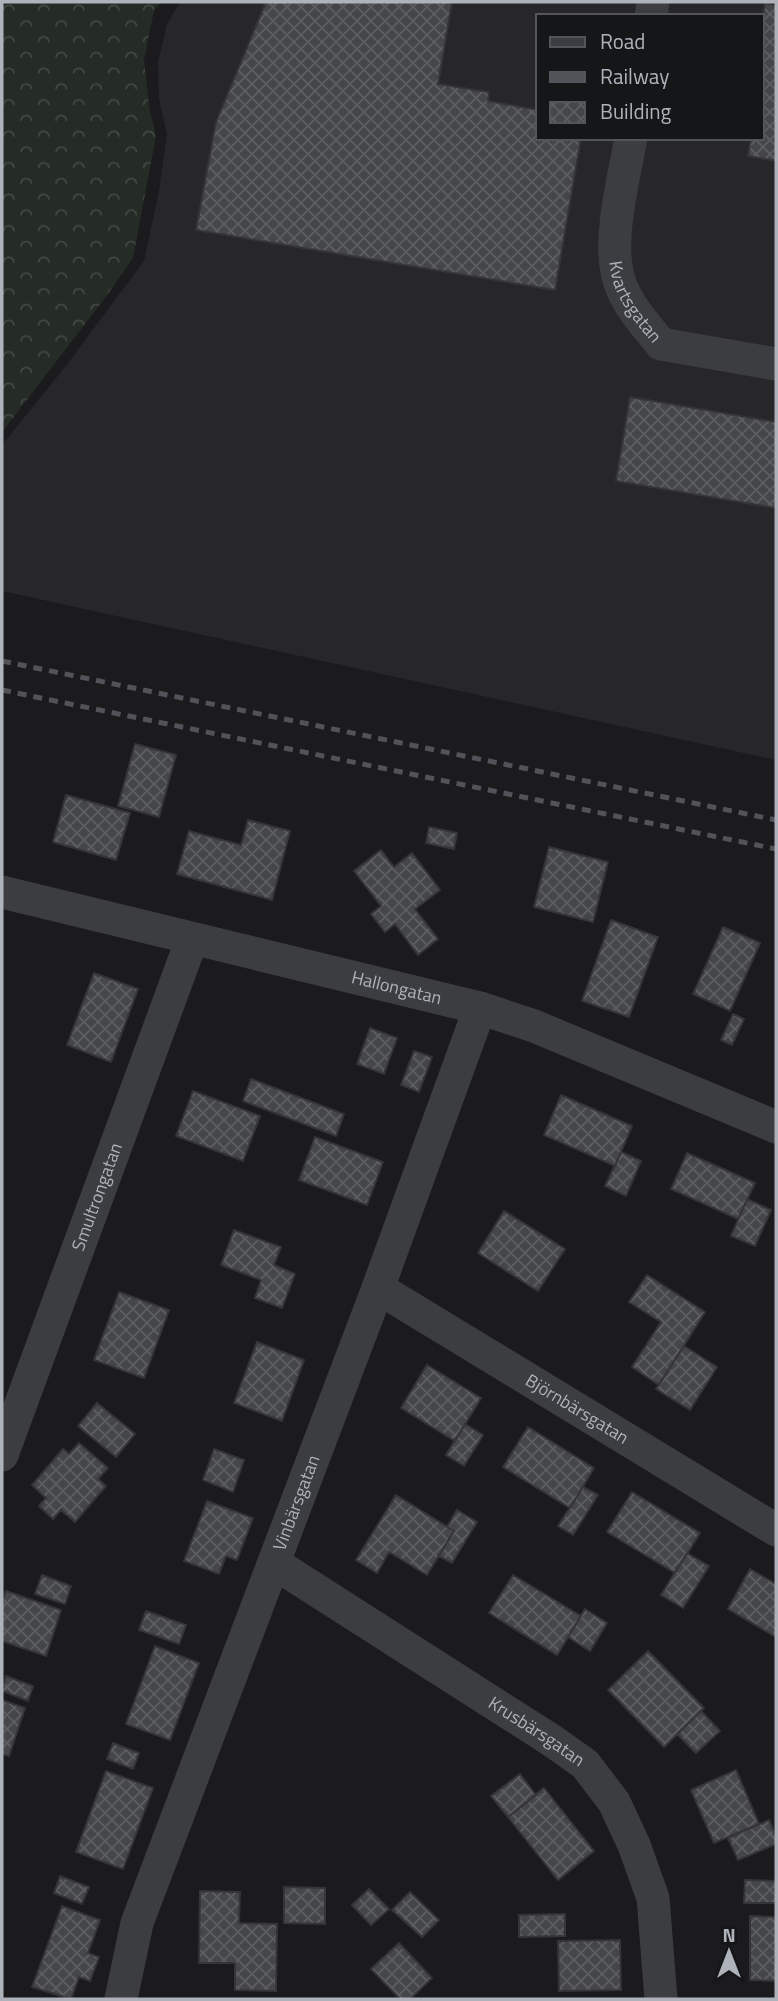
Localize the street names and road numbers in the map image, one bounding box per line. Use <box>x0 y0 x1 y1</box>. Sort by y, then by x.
street label: Kvartsgatan <box>602 259 669 348</box>
street label: Hallongatan <box>349 963 445 1011</box>
street label: Smultrongatan <box>64 1139 129 1255</box>
street label: Björnbärsgatan <box>520 1367 634 1451</box>
street label: Vinbärsgatan <box>266 1451 326 1554</box>
street label: Krusbärsgatan <box>483 1689 591 1773</box>

